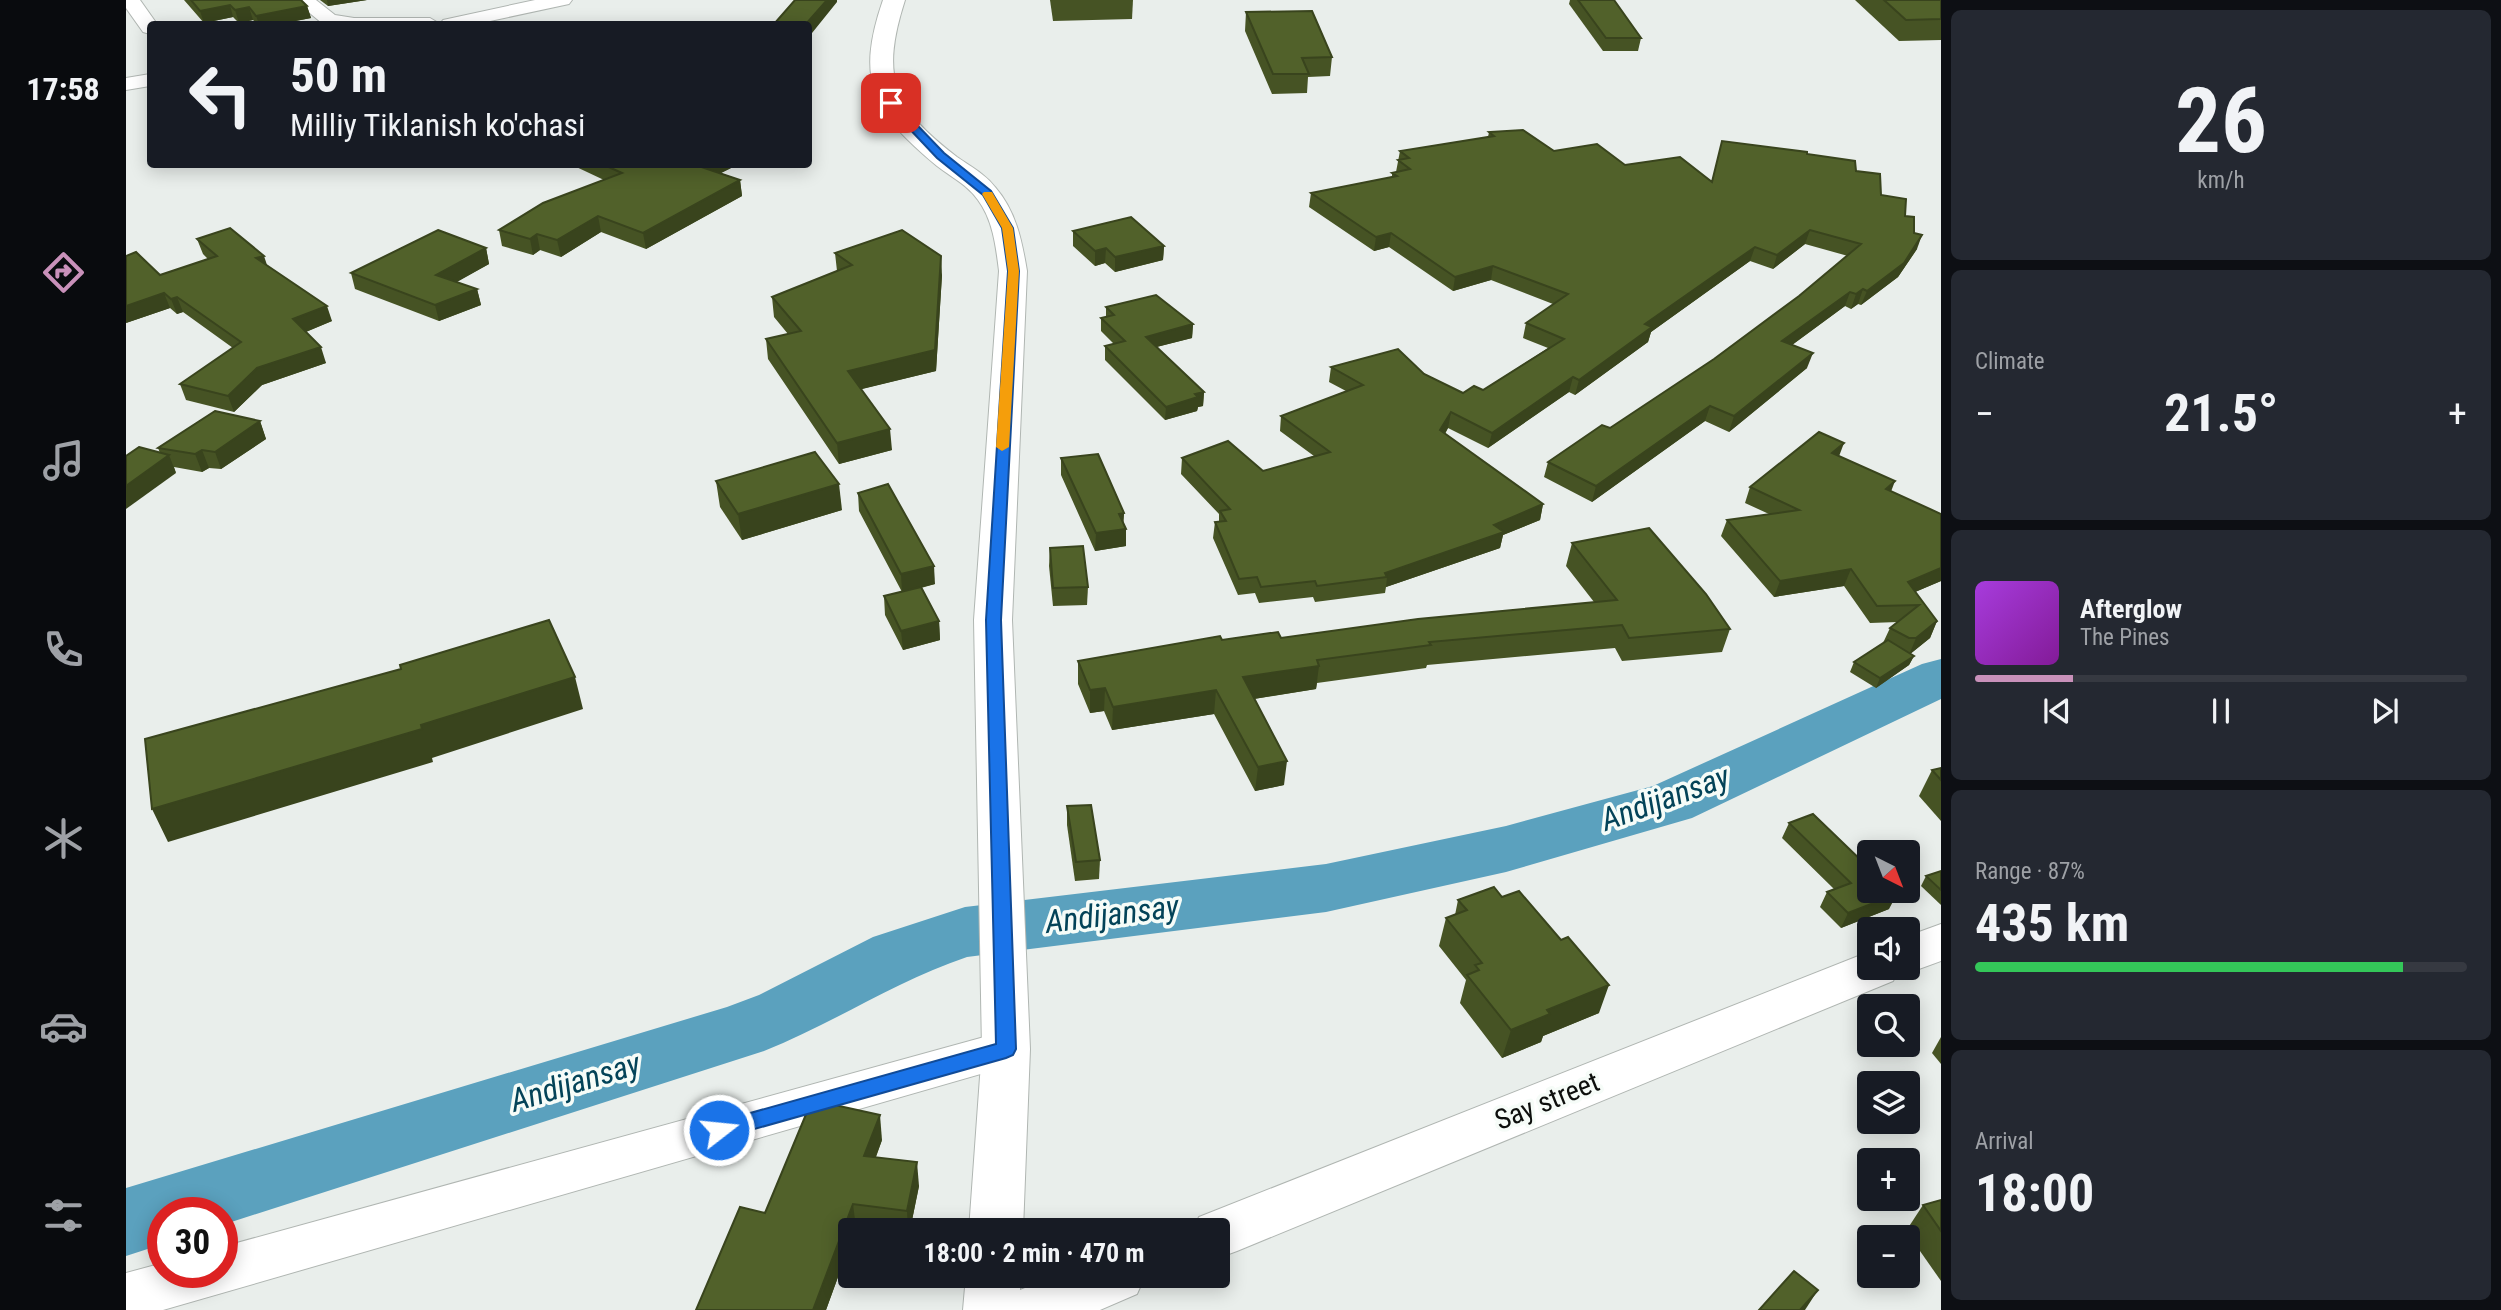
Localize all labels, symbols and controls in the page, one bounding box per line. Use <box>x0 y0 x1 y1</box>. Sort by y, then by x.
text: 50 m <box>290 47 387 104</box>
icon: left <box>175 49 266 140</box>
text: 26 <box>2175 68 2267 174</box>
text: 17:58 <box>26 70 100 108</box>
pin <box>861 73 921 133</box>
icon: arrive <box>872 84 910 122</box>
text: Milliy Tiklanish ko'chasi <box>290 106 585 144</box>
text: km/h <box>2197 167 2245 194</box>
icon: directions <box>39 248 88 297</box>
text: Climate <box>1975 348 2045 375</box>
text: 21.5° <box>2164 383 2278 444</box>
text: − <box>1975 392 1994 436</box>
text: + <box>2448 392 2467 436</box>
icon: music <box>39 436 88 485</box>
text: Afterglow <box>2080 594 2182 624</box>
text: The Pines <box>2080 624 2170 651</box>
icon: phone <box>39 625 88 674</box>
icon: previous <box>2038 692 2076 730</box>
icon: pause <box>2202 692 2240 730</box>
icon: next <box>2366 692 2404 730</box>
water label: Andijansay <box>1594 757 1735 839</box>
icon: climate <box>39 814 88 863</box>
north arrow <box>1857 840 1920 903</box>
map controls <box>1857 840 1920 1288</box>
text: Range · 87% <box>1975 858 2085 885</box>
water label: Andijansay <box>1041 887 1182 941</box>
text: 435 km <box>1975 893 2129 954</box>
button: sound <box>1857 917 1920 980</box>
button: search <box>1857 994 1920 1057</box>
icon: car <box>39 1002 88 1051</box>
water label: Andijansay <box>503 1044 646 1120</box>
street label: Say street <box>1490 1065 1604 1137</box>
button: layers <box>1857 1071 1920 1134</box>
position arrow <box>682 1093 756 1167</box>
text: Arrival <box>1975 1128 2034 1155</box>
button: + <box>1857 1148 1920 1211</box>
text: 18:00 <box>1975 1163 2094 1224</box>
icon: filters <box>39 1191 88 1240</box>
speed limit sign: 30 <box>147 1197 238 1288</box>
button: − <box>1857 1225 1920 1288</box>
text: 18:00 · 2 min · 470 m <box>924 1238 1144 1268</box>

